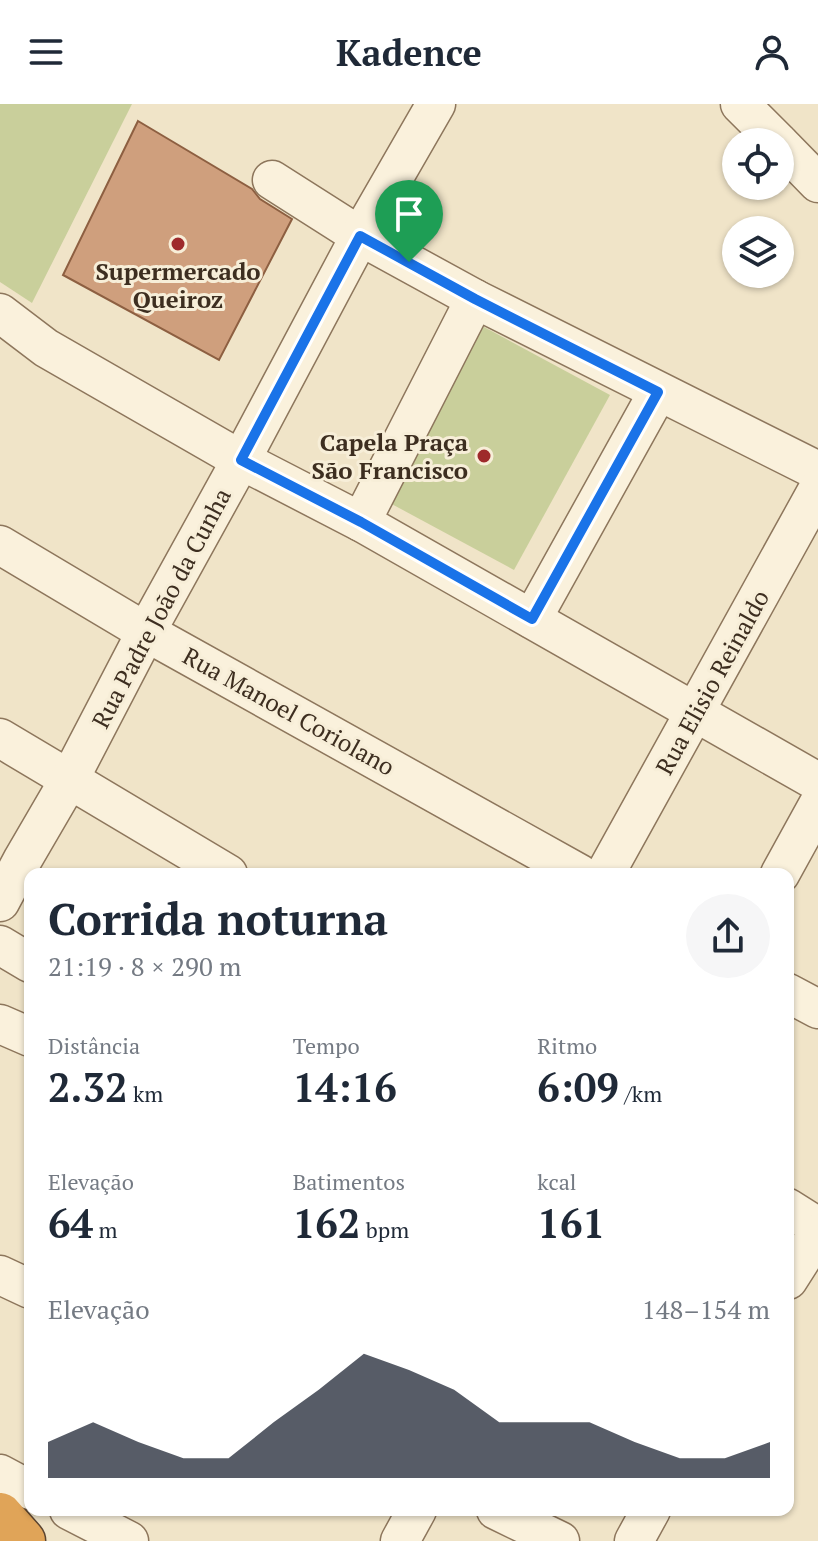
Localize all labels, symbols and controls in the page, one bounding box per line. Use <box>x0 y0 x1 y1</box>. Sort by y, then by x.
text: Kadence <box>336 29 482 76</box>
icon: menu <box>24 30 68 74</box>
icon: person <box>750 30 794 74</box>
map controls <box>722 128 794 288</box>
button: locate <box>722 128 794 200</box>
pin <box>375 180 443 262</box>
icon: arrive <box>387 192 431 236</box>
button: layers <box>722 216 794 288</box>
marker: Supermercado Queiroz <box>169 235 187 253</box>
place label: Supermercado Queiroz <box>95 255 261 315</box>
place label: Capela Praça São Francisco <box>312 426 469 486</box>
marker: Capela Praça São Francisco <box>475 447 493 465</box>
street label: Rua Padre João da Cunha <box>84 482 238 734</box>
street label: Rua Elisio Reinaldo <box>648 584 776 780</box>
street label: Rua Manoel Coriolano <box>177 639 401 783</box>
text: Corrida noturna <box>48 889 388 948</box>
button: share <box>686 894 770 978</box>
text: 21:19 · 8 × 290 m <box>48 949 242 983</box>
text: Distância <box>48 1031 140 1060</box>
text: Tempo <box>293 1031 360 1060</box>
text: Ritmo <box>537 1031 597 1060</box>
text: 2.32 <box>48 1060 128 1113</box>
text: 14:16 <box>293 1060 397 1113</box>
text: 6:09 <box>537 1060 619 1113</box>
text: km <box>128 1079 163 1108</box>
text: /km <box>619 1079 662 1108</box>
text: Elevação <box>48 1167 134 1196</box>
text: Batimentos <box>293 1167 405 1196</box>
text: kcal <box>537 1167 576 1196</box>
text: 64 <box>48 1196 93 1249</box>
text: 162 <box>293 1196 360 1249</box>
text: 161 <box>537 1196 605 1249</box>
text: m <box>93 1215 118 1244</box>
text: bpm <box>360 1215 409 1244</box>
text: Elevação <box>48 1292 150 1326</box>
text: 148–154 m <box>642 1292 770 1326</box>

